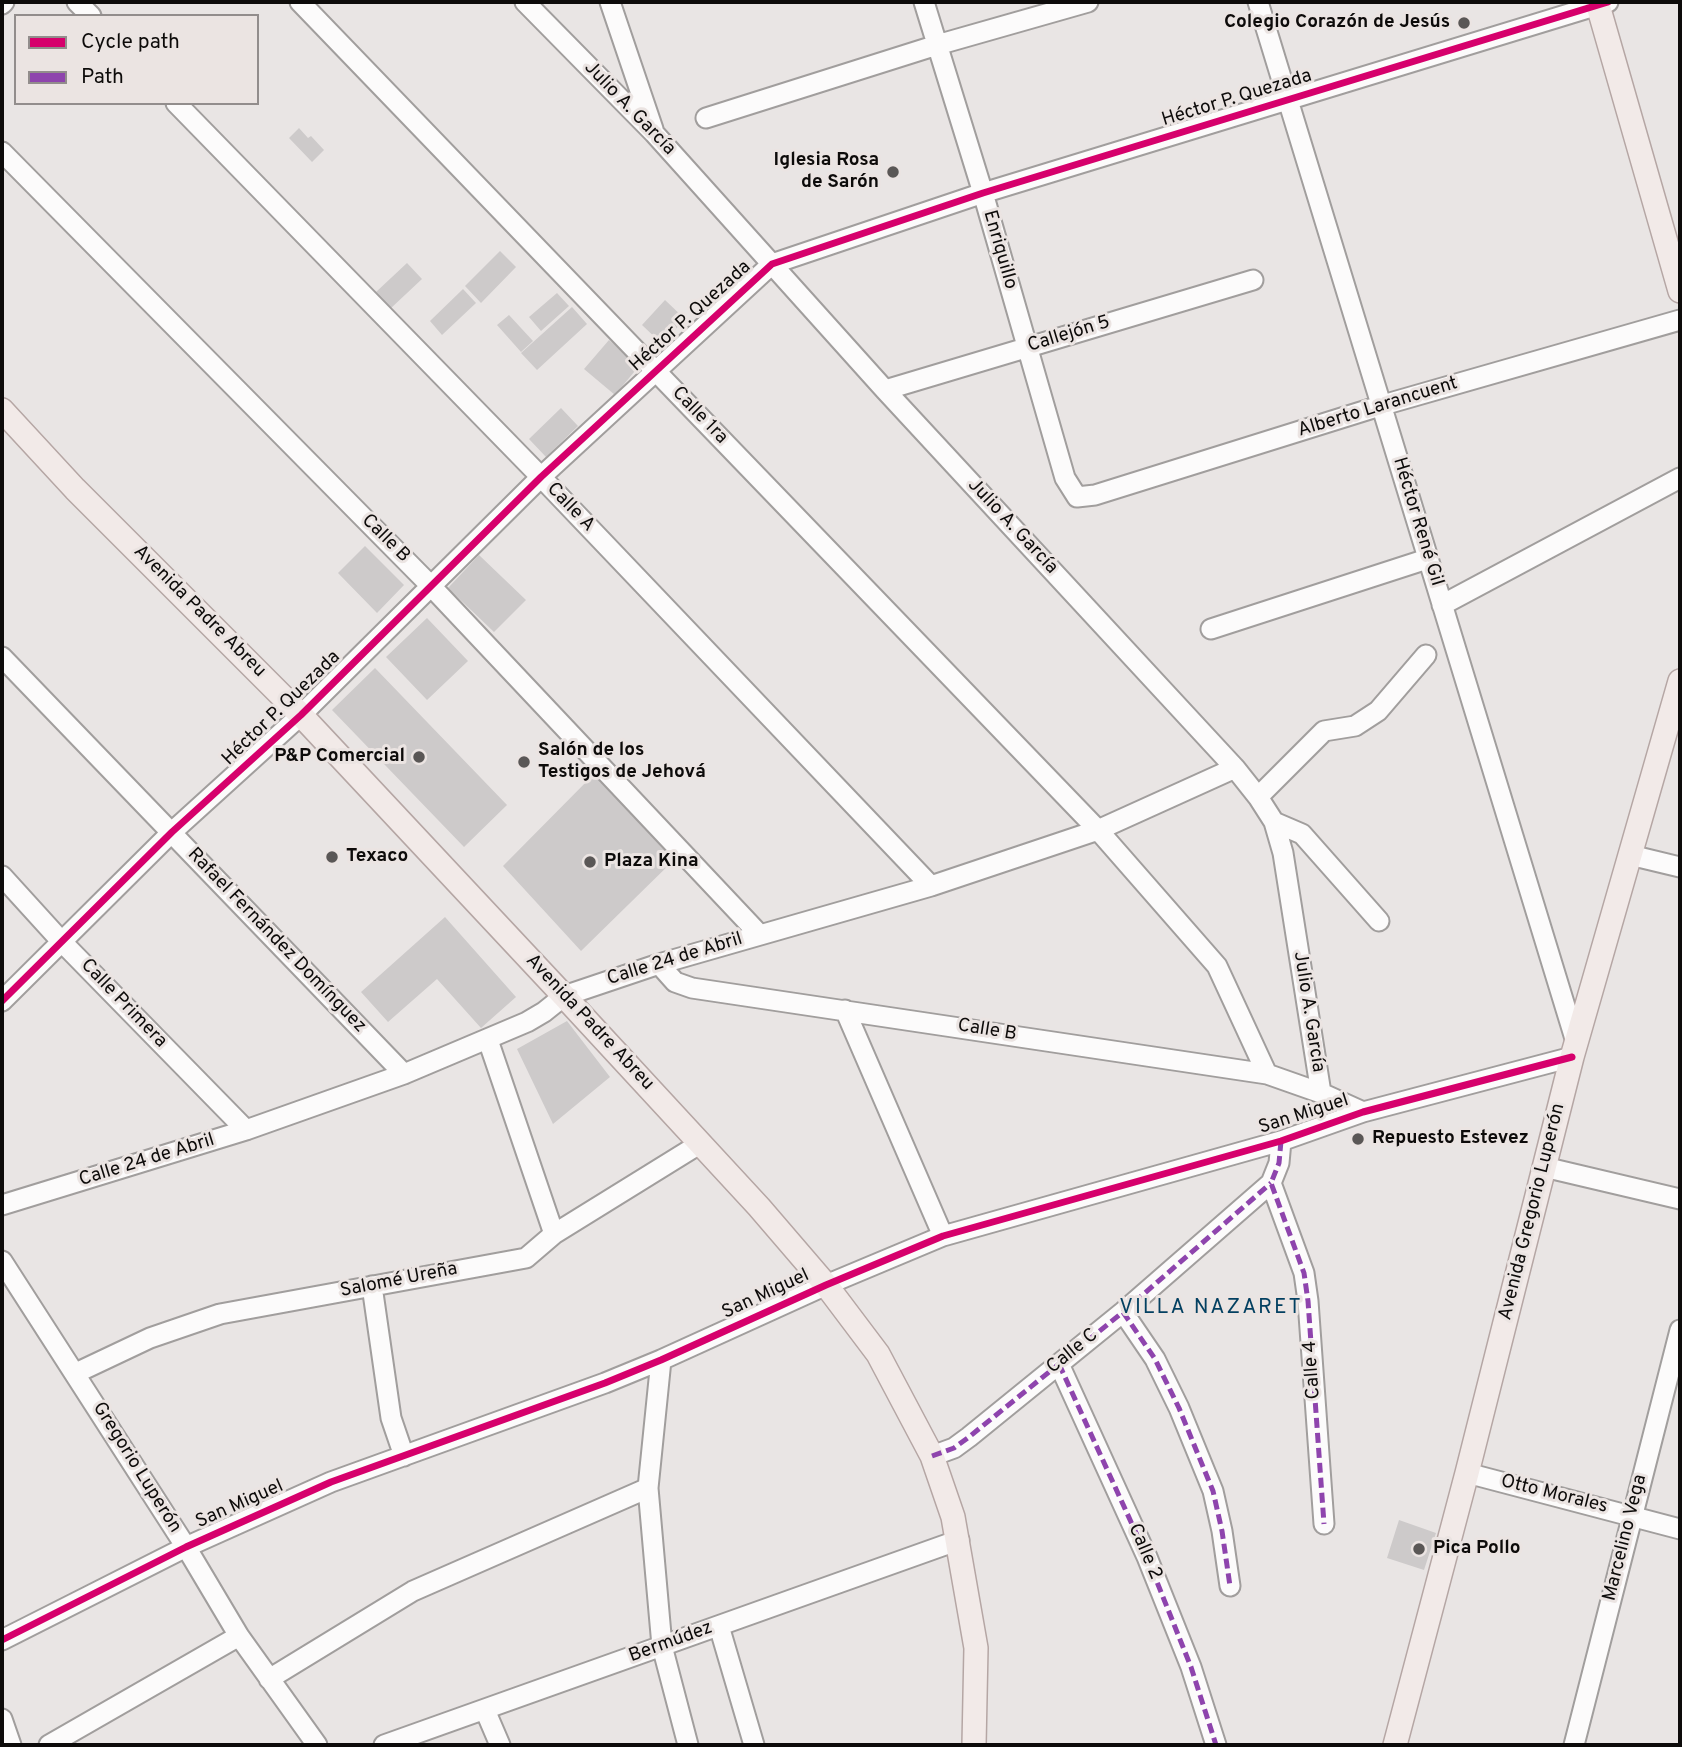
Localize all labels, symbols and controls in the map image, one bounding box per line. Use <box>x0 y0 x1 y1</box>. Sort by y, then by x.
place label: Colegio Corazón de Jesús <box>1224 12 1450 34</box>
legend <box>14 14 259 105</box>
marker: Colegio Corazón de Jesús <box>1456 15 1472 31</box>
text: Cycle path <box>81 29 180 56</box>
street label: Julio A. García <box>578 57 680 161</box>
text: Path <box>81 64 124 91</box>
street label: Héctor P. Quezada <box>1159 65 1315 133</box>
place label: Iglesia Rosa de Sarón <box>774 150 879 194</box>
marker: Iglesia Rosa de Sarón <box>885 164 901 180</box>
street label: Enriquillo <box>977 208 1021 292</box>
street label: Héctor P. Quezada <box>626 256 756 378</box>
street label: Callejón 5 <box>1025 312 1113 358</box>
street label: Alberto Larancuent <box>1295 373 1461 443</box>
street label: Calle 1ra <box>666 383 732 449</box>
street label: Héctor René Gil <box>1387 455 1447 589</box>
street label: Julio A. García <box>962 475 1062 579</box>
street label: Calle A <box>541 479 599 537</box>
street label: Calle B <box>356 510 414 568</box>
street label: Avenida Padre Abreu <box>128 541 270 683</box>
street label: Héctor P. Quezada <box>218 647 346 771</box>
place label: Salón de los Testigos de Jehová <box>538 740 706 784</box>
place label: P&P Comercial <box>274 746 405 768</box>
marker: P&P Comercial <box>411 749 427 765</box>
marker: Salón de los Testigos de Jehová <box>516 754 532 770</box>
street label: Rafael Fernández Domínguez <box>182 844 370 1038</box>
place label: Texaco <box>346 846 408 868</box>
marker: Texaco <box>324 849 340 865</box>
place label: Plaza Kina <box>604 851 699 873</box>
marker: Plaza Kina <box>582 854 598 870</box>
street label: Calle 24 de Abril <box>604 929 746 991</box>
street label: Avenida Padre Abreu <box>520 950 658 1096</box>
street label: Julio A. García <box>1287 950 1329 1074</box>
street label: Calle Primera <box>75 955 171 1053</box>
street label: Calle B <box>956 1015 1018 1047</box>
street label: San Miguel <box>1256 1090 1352 1140</box>
street label: Avenida Gregorio Luperón <box>1495 1101 1571 1323</box>
place label: Repuesto Estevez <box>1372 1128 1529 1150</box>
street label: Calle 24 de Abril <box>76 1130 218 1192</box>
marker: Repuesto Estevez <box>1350 1131 1366 1147</box>
street label: Salomé Ureña <box>338 1258 460 1304</box>
street label: San Miguel <box>719 1265 813 1325</box>
district label: VILLA NAZARET <box>1121 1296 1301 1322</box>
street label: Calle C <box>1043 1325 1103 1379</box>
street label: Calle 4 <box>1300 1340 1326 1400</box>
street label: Gregorio Luperón <box>87 1398 185 1538</box>
street label: Otto Morales <box>1498 1471 1610 1519</box>
street label: Marcelino Vega <box>1599 1472 1653 1604</box>
street label: San Miguel <box>193 1476 287 1534</box>
street label: Calle 2 <box>1122 1521 1166 1583</box>
place label: Pica Pollo <box>1433 1538 1521 1560</box>
marker: Pica Pollo <box>1411 1541 1427 1557</box>
street label: Bermúdez <box>626 1617 716 1669</box>

